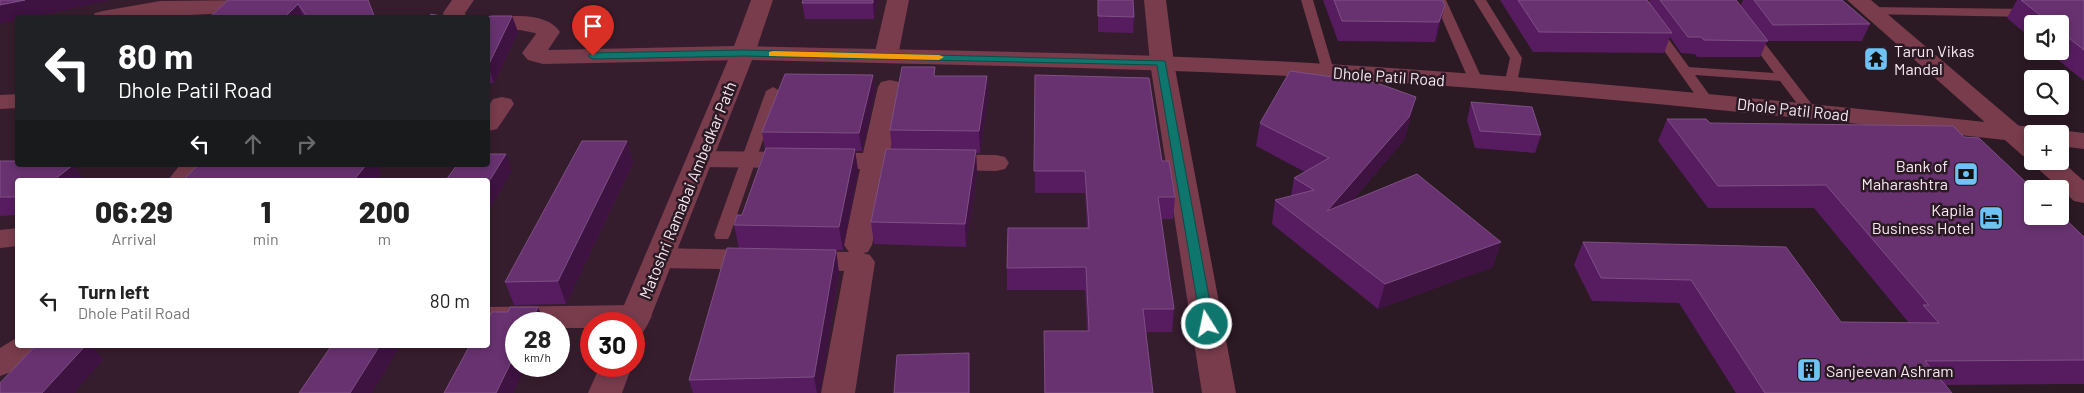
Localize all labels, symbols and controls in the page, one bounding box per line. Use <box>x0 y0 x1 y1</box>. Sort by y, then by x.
pin <box>572 5 614 56</box>
icon: arrive <box>579 12 607 40</box>
map controls <box>2024 15 2069 225</box>
button: sound <box>2024 15 2069 60</box>
text: 80 m <box>118 34 193 76</box>
icon: left <box>35 35 100 100</box>
place label: Tarun Vikas Mandal <box>1894 41 1975 78</box>
temple icon: Tarun Vikas Mandal <box>1863 46 1889 72</box>
street label: Dhole Patil Road <box>1332 63 1446 89</box>
button: search <box>2024 70 2069 115</box>
text: Dhole Patil Road <box>118 76 272 102</box>
street label: Matoshri Ramabai Ambedkar Path <box>635 79 739 301</box>
street label: Dhole Patil Road <box>1736 94 1850 124</box>
button: + <box>2024 125 2069 170</box>
icon: left <box>186 130 214 158</box>
icon: ahead <box>239 130 267 158</box>
icon: right <box>292 130 320 158</box>
place label: Bank of Maharashtra <box>1862 156 1948 193</box>
bank icon: Bank of Maharashtra <box>1953 161 1979 187</box>
button: − <box>2024 180 2069 225</box>
text: 06:29 <box>95 193 173 229</box>
text: 1 <box>260 193 271 229</box>
text: 200 <box>359 193 410 229</box>
place label: Kapila Business Hotel <box>1872 200 1974 237</box>
hotel icon: Kapila Business Hotel <box>1978 205 2004 231</box>
text: Arrival <box>112 229 156 248</box>
text: min <box>253 229 279 248</box>
text: m <box>378 229 391 248</box>
text: Turn left <box>78 280 149 303</box>
icon: left <box>35 287 63 315</box>
text: 80 m <box>430 289 470 312</box>
position arrow <box>1180 297 1232 349</box>
text: Dhole Patil Road <box>78 303 190 322</box>
speed limit sign: 30 <box>580 312 645 377</box>
text: 28 <box>524 323 551 353</box>
text: km/h <box>524 350 551 364</box>
building icon: Sanjeevan Ashram <box>1796 357 1822 383</box>
place label: Sanjeevan Ashram <box>1826 361 1954 380</box>

